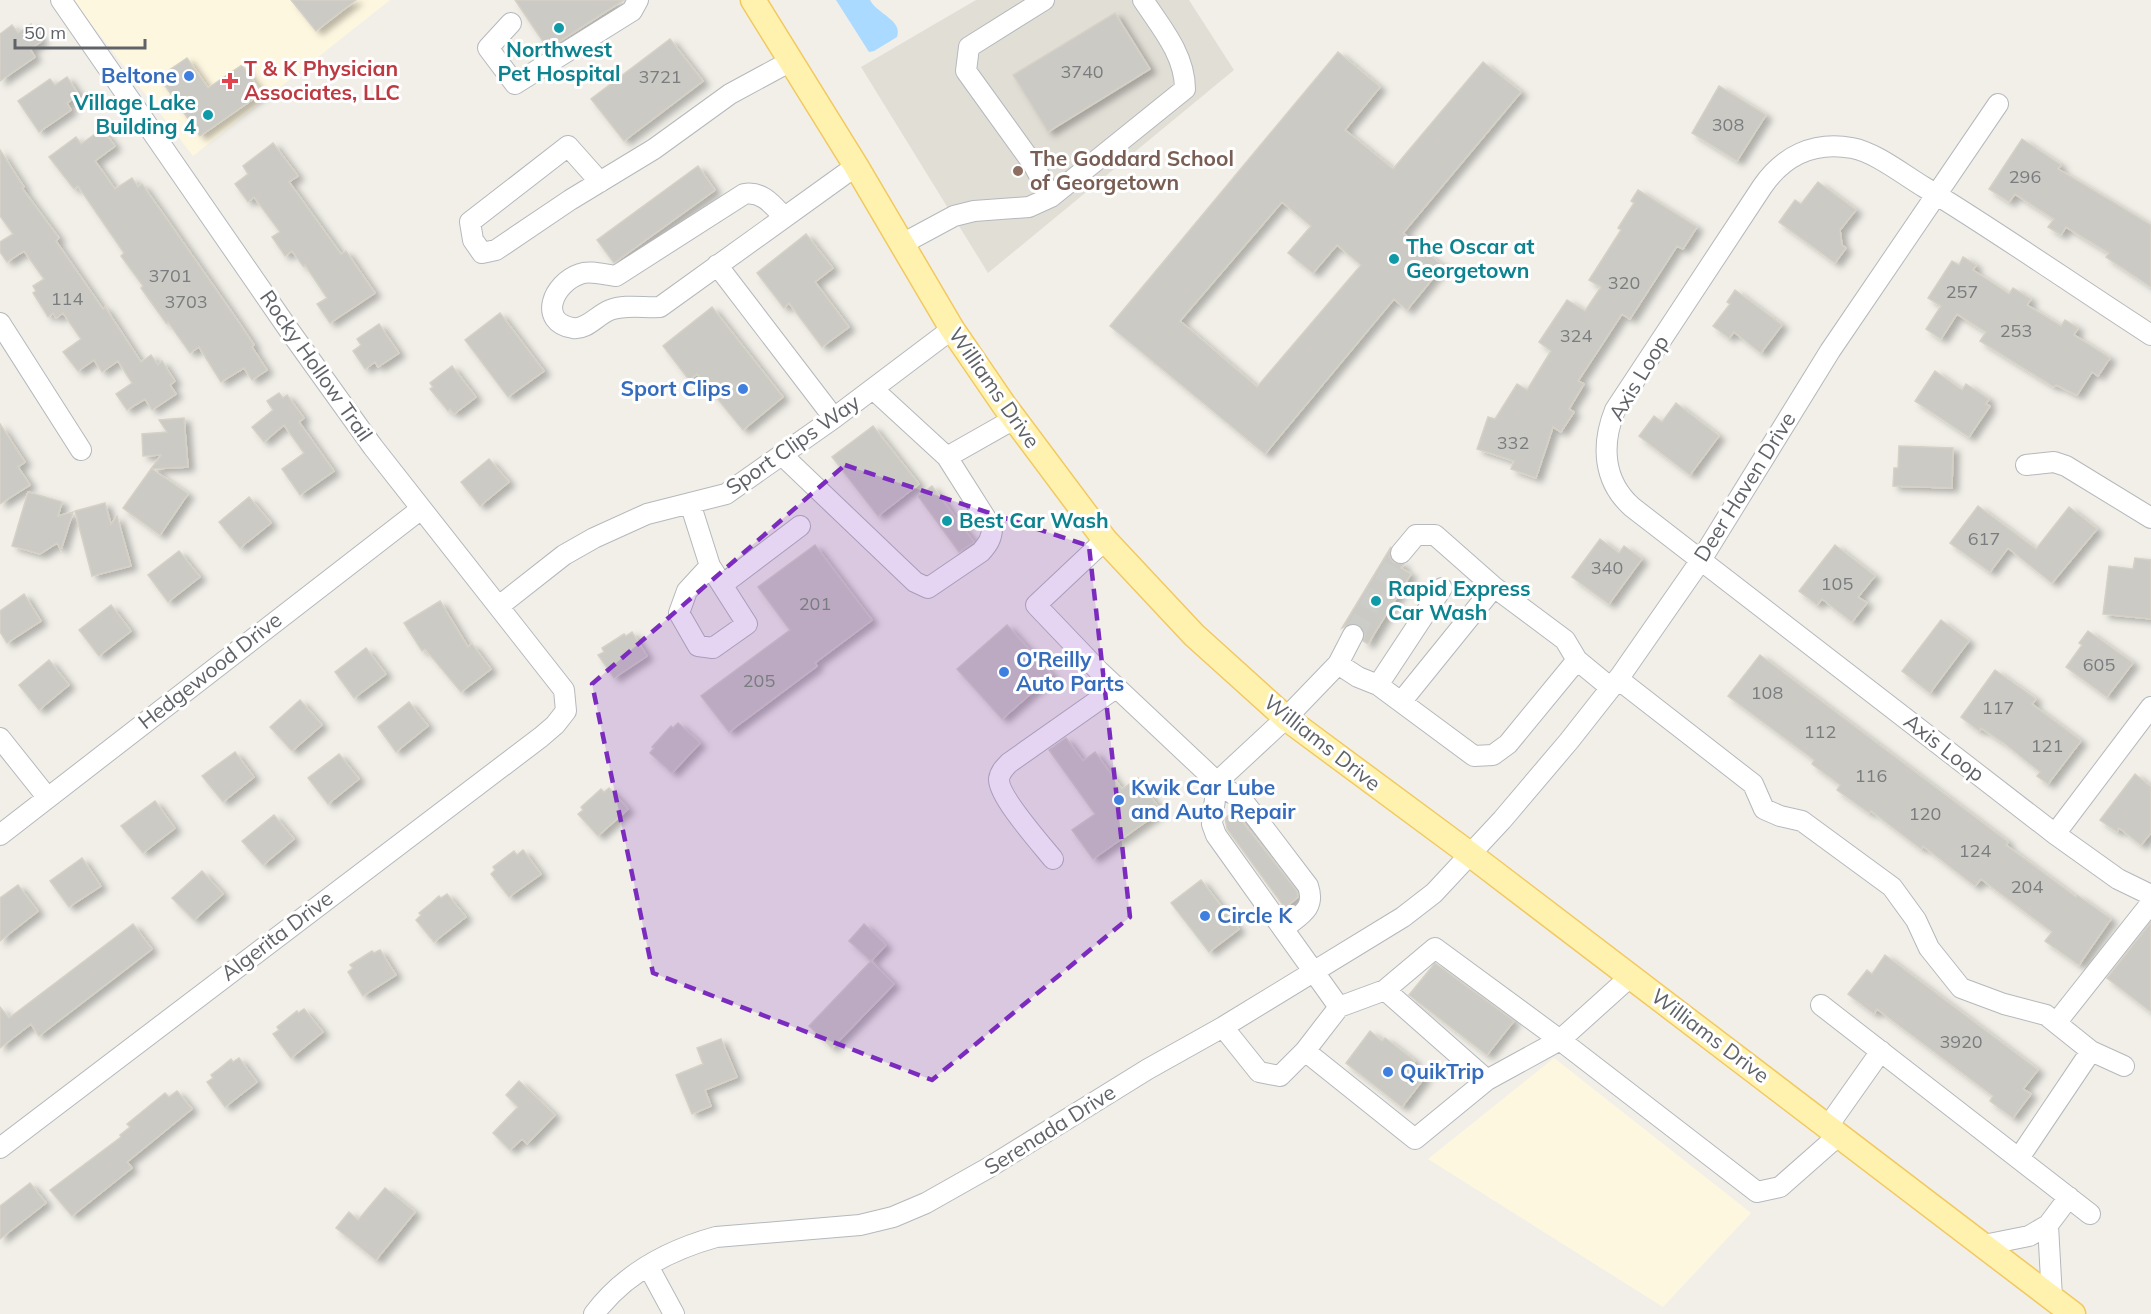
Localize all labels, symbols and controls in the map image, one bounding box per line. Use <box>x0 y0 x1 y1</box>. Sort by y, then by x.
scale bar <box>15 12 146 50</box>
text: 50 m <box>24 21 66 44</box>
marker: Northwest Pet Hospital <box>552 21 566 35</box>
place label: Northwest Pet Hospital <box>498 36 620 86</box>
place label: T & K Physician Associates, LLC <box>244 55 400 105</box>
house number: 3740 <box>1060 60 1104 83</box>
place label: Beltone <box>101 62 177 88</box>
house number: 3721 <box>638 65 682 88</box>
marker: Beltone <box>182 69 196 83</box>
marker: T & K Physician Associates, LLC <box>221 72 239 90</box>
place label: Village Lake Building 4 <box>72 89 196 139</box>
marker: Village Lake Building 4 <box>201 108 215 122</box>
house number: 308 <box>1712 113 1744 136</box>
place label: The Goddard School of Georgetown <box>1030 145 1234 195</box>
marker: The Goddard School of Georgetown <box>1011 164 1025 178</box>
house number: 296 <box>2009 165 2041 188</box>
place label: The Oscar at Georgetown <box>1406 233 1535 283</box>
marker: The Oscar at Georgetown <box>1387 252 1401 266</box>
house number: 3701 <box>148 264 192 287</box>
house number: 320 <box>1608 271 1640 294</box>
house number: 257 <box>1946 280 1978 303</box>
street label: Rocky Hollow Trail <box>255 285 379 446</box>
house number: 114 <box>51 287 83 310</box>
house number: 3703 <box>164 290 208 313</box>
house number: 253 <box>2000 319 2032 342</box>
street label: Williams Drive <box>944 322 1046 453</box>
house number: 324 <box>1560 324 1592 347</box>
street label: Axis Loop <box>1603 330 1674 425</box>
place label: Sport Clips <box>621 375 731 401</box>
marker: Sport Clips <box>736 382 750 396</box>
street label: Sport Clips Way <box>721 388 864 500</box>
street label: Deer Haven Drive <box>1688 407 1801 566</box>
house number: 332 <box>1497 431 1529 454</box>
place label: Best Car Wash <box>959 507 1109 533</box>
marker: Best Car Wash <box>940 514 954 528</box>
house number: 617 <box>1968 527 2000 550</box>
house number: 340 <box>1591 556 1623 579</box>
house number: 105 <box>1821 572 1853 595</box>
place label: Rapid Express Car Wash <box>1388 575 1531 625</box>
house number: 201 <box>799 592 831 615</box>
marker: Rapid Express Car Wash <box>1369 594 1383 608</box>
street label: Hedgewood Drive <box>132 606 286 734</box>
place label: O'Reilly Auto Parts <box>1016 646 1124 696</box>
house number: 605 <box>2083 653 2115 676</box>
marker: O'Reilly Auto Parts <box>997 665 1011 679</box>
house number: 205 <box>743 669 775 692</box>
house number: 108 <box>1751 681 1783 704</box>
street label: Williams Drive <box>1259 689 1386 796</box>
house number: 117 <box>1982 696 2014 719</box>
street label: Axis Loop <box>1899 708 1990 787</box>
house number: 112 <box>1804 720 1836 743</box>
house number: 121 <box>2031 734 2063 757</box>
house number: 116 <box>1855 764 1887 787</box>
place label: Kwik Car Lube and Auto Repair <box>1131 774 1296 824</box>
marker: Kwik Car Lube and Auto Repair <box>1112 793 1126 807</box>
house number: 120 <box>1909 802 1941 825</box>
house number: 124 <box>1959 839 1991 862</box>
house number: 204 <box>2011 875 2043 898</box>
street label: Algerita Drive <box>215 885 337 986</box>
place label: Circle K <box>1217 902 1293 928</box>
marker: Circle K <box>1198 909 1212 923</box>
street label: Williams Drive <box>1646 982 1775 1088</box>
house number: 3920 <box>1939 1030 1983 1053</box>
place label: QuikTrip <box>1400 1058 1484 1084</box>
marker: QuikTrip <box>1381 1065 1395 1079</box>
street label: Serenada Drive <box>979 1078 1120 1180</box>

